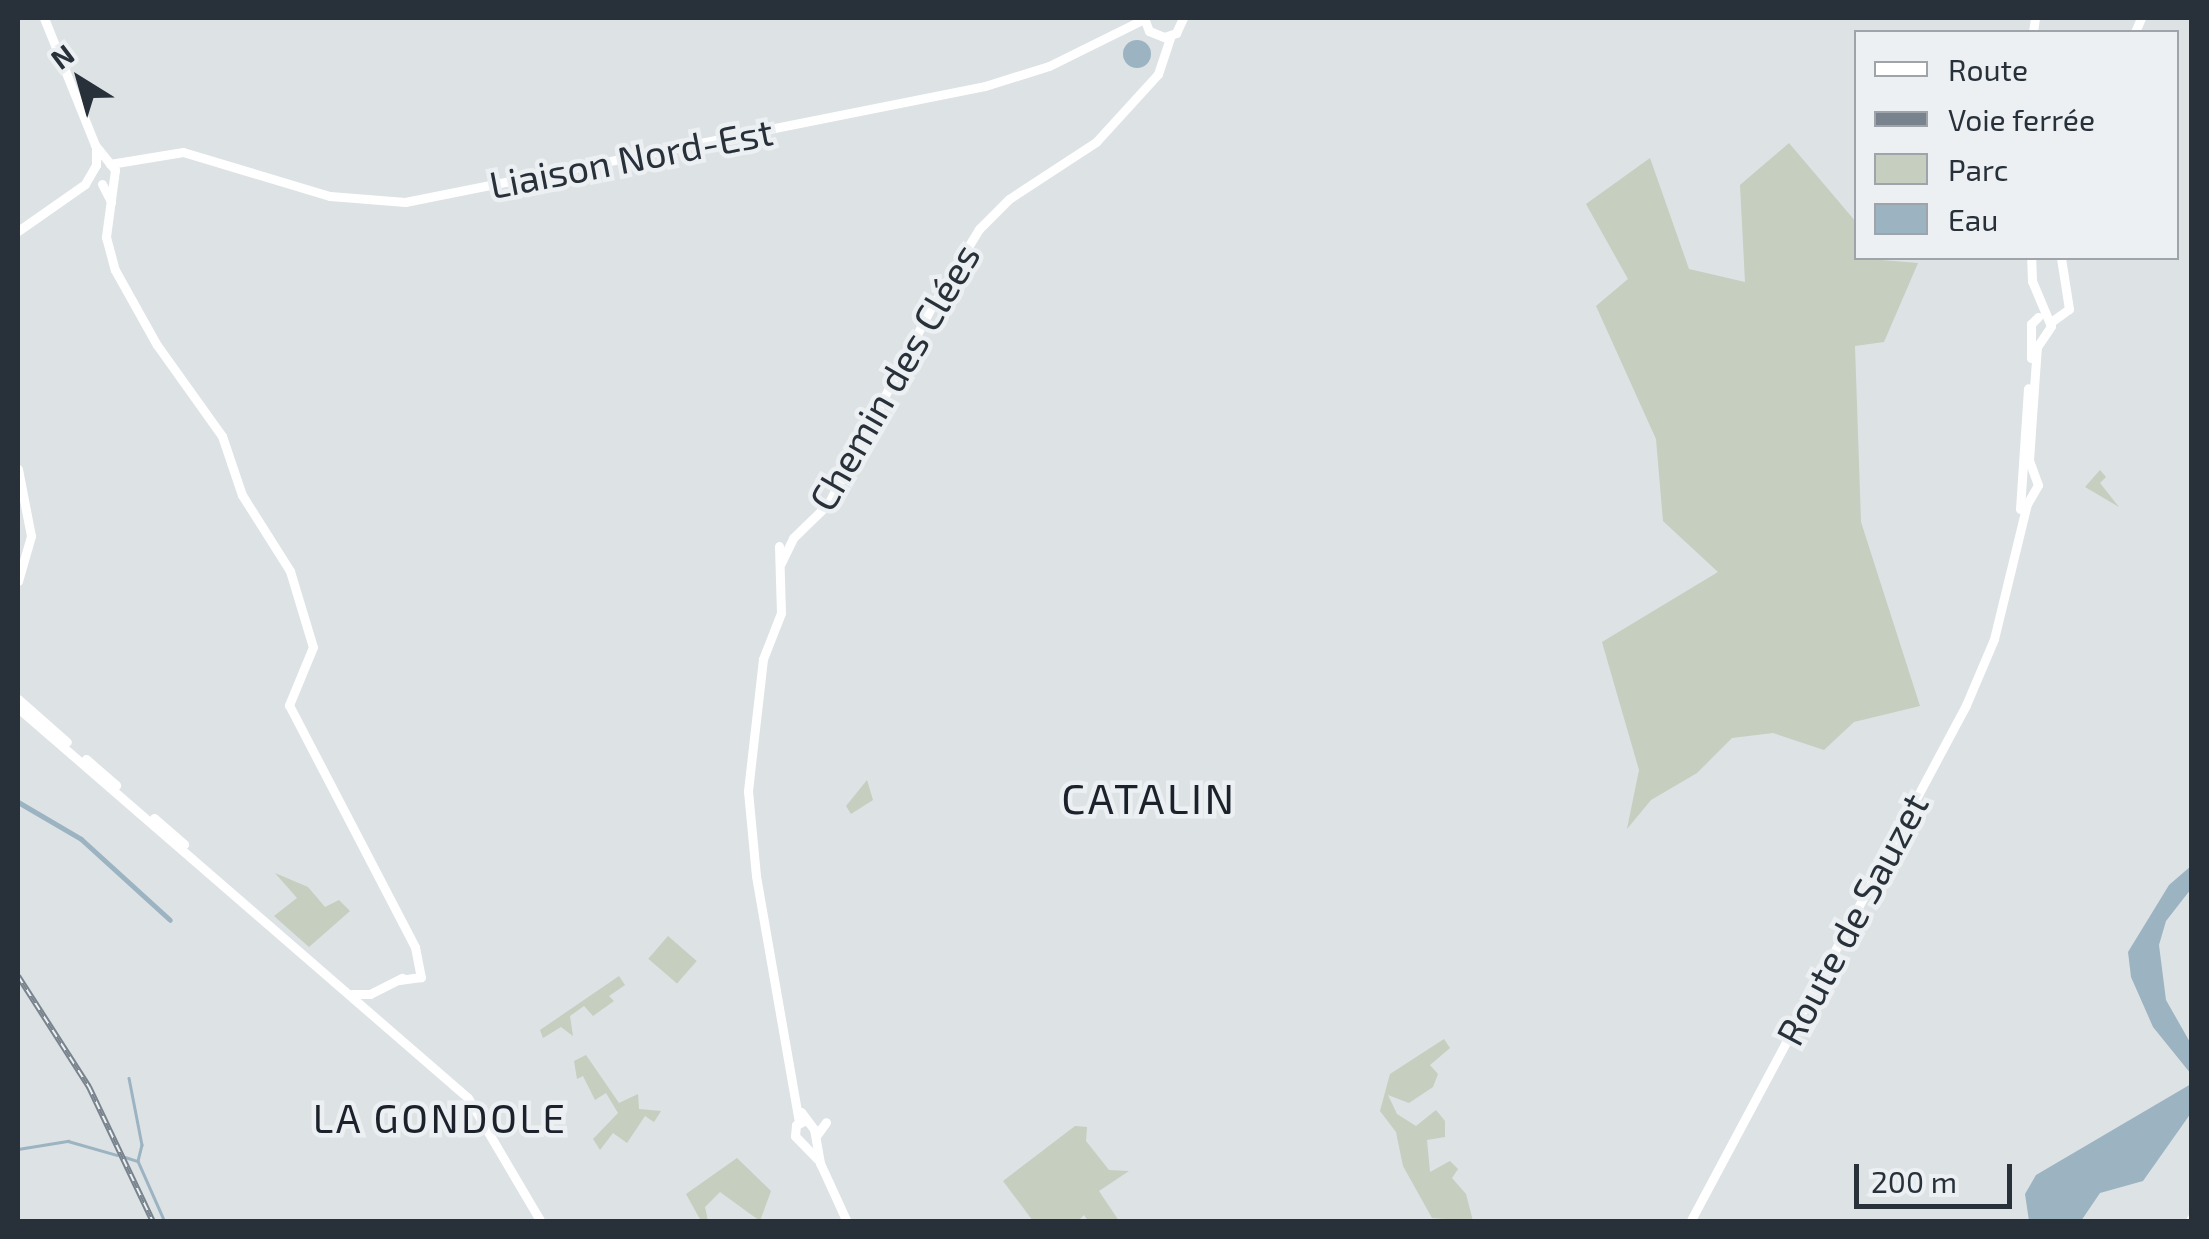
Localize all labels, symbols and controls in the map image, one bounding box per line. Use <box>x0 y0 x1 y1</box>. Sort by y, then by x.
north arrow <box>30 30 130 130</box>
legend <box>1854 30 2179 260</box>
text: N <box>44 36 80 76</box>
text: Route <box>1948 51 2028 87</box>
text: Voie ferrée <box>1948 101 2095 137</box>
street label: Liaison Nord-Est <box>485 108 777 208</box>
text: Parc <box>1948 151 2008 187</box>
text: Eau <box>1948 201 1998 237</box>
street label: Chemin des Clées <box>799 236 989 518</box>
district label: CATALIN <box>1061 772 1237 822</box>
street label: Route de Sauzet <box>1766 785 1938 1053</box>
district label: LA GONDOLE <box>312 1093 568 1141</box>
scale bar <box>1859 1144 2016 1206</box>
text: 200 m <box>1871 1163 1957 1199</box>

